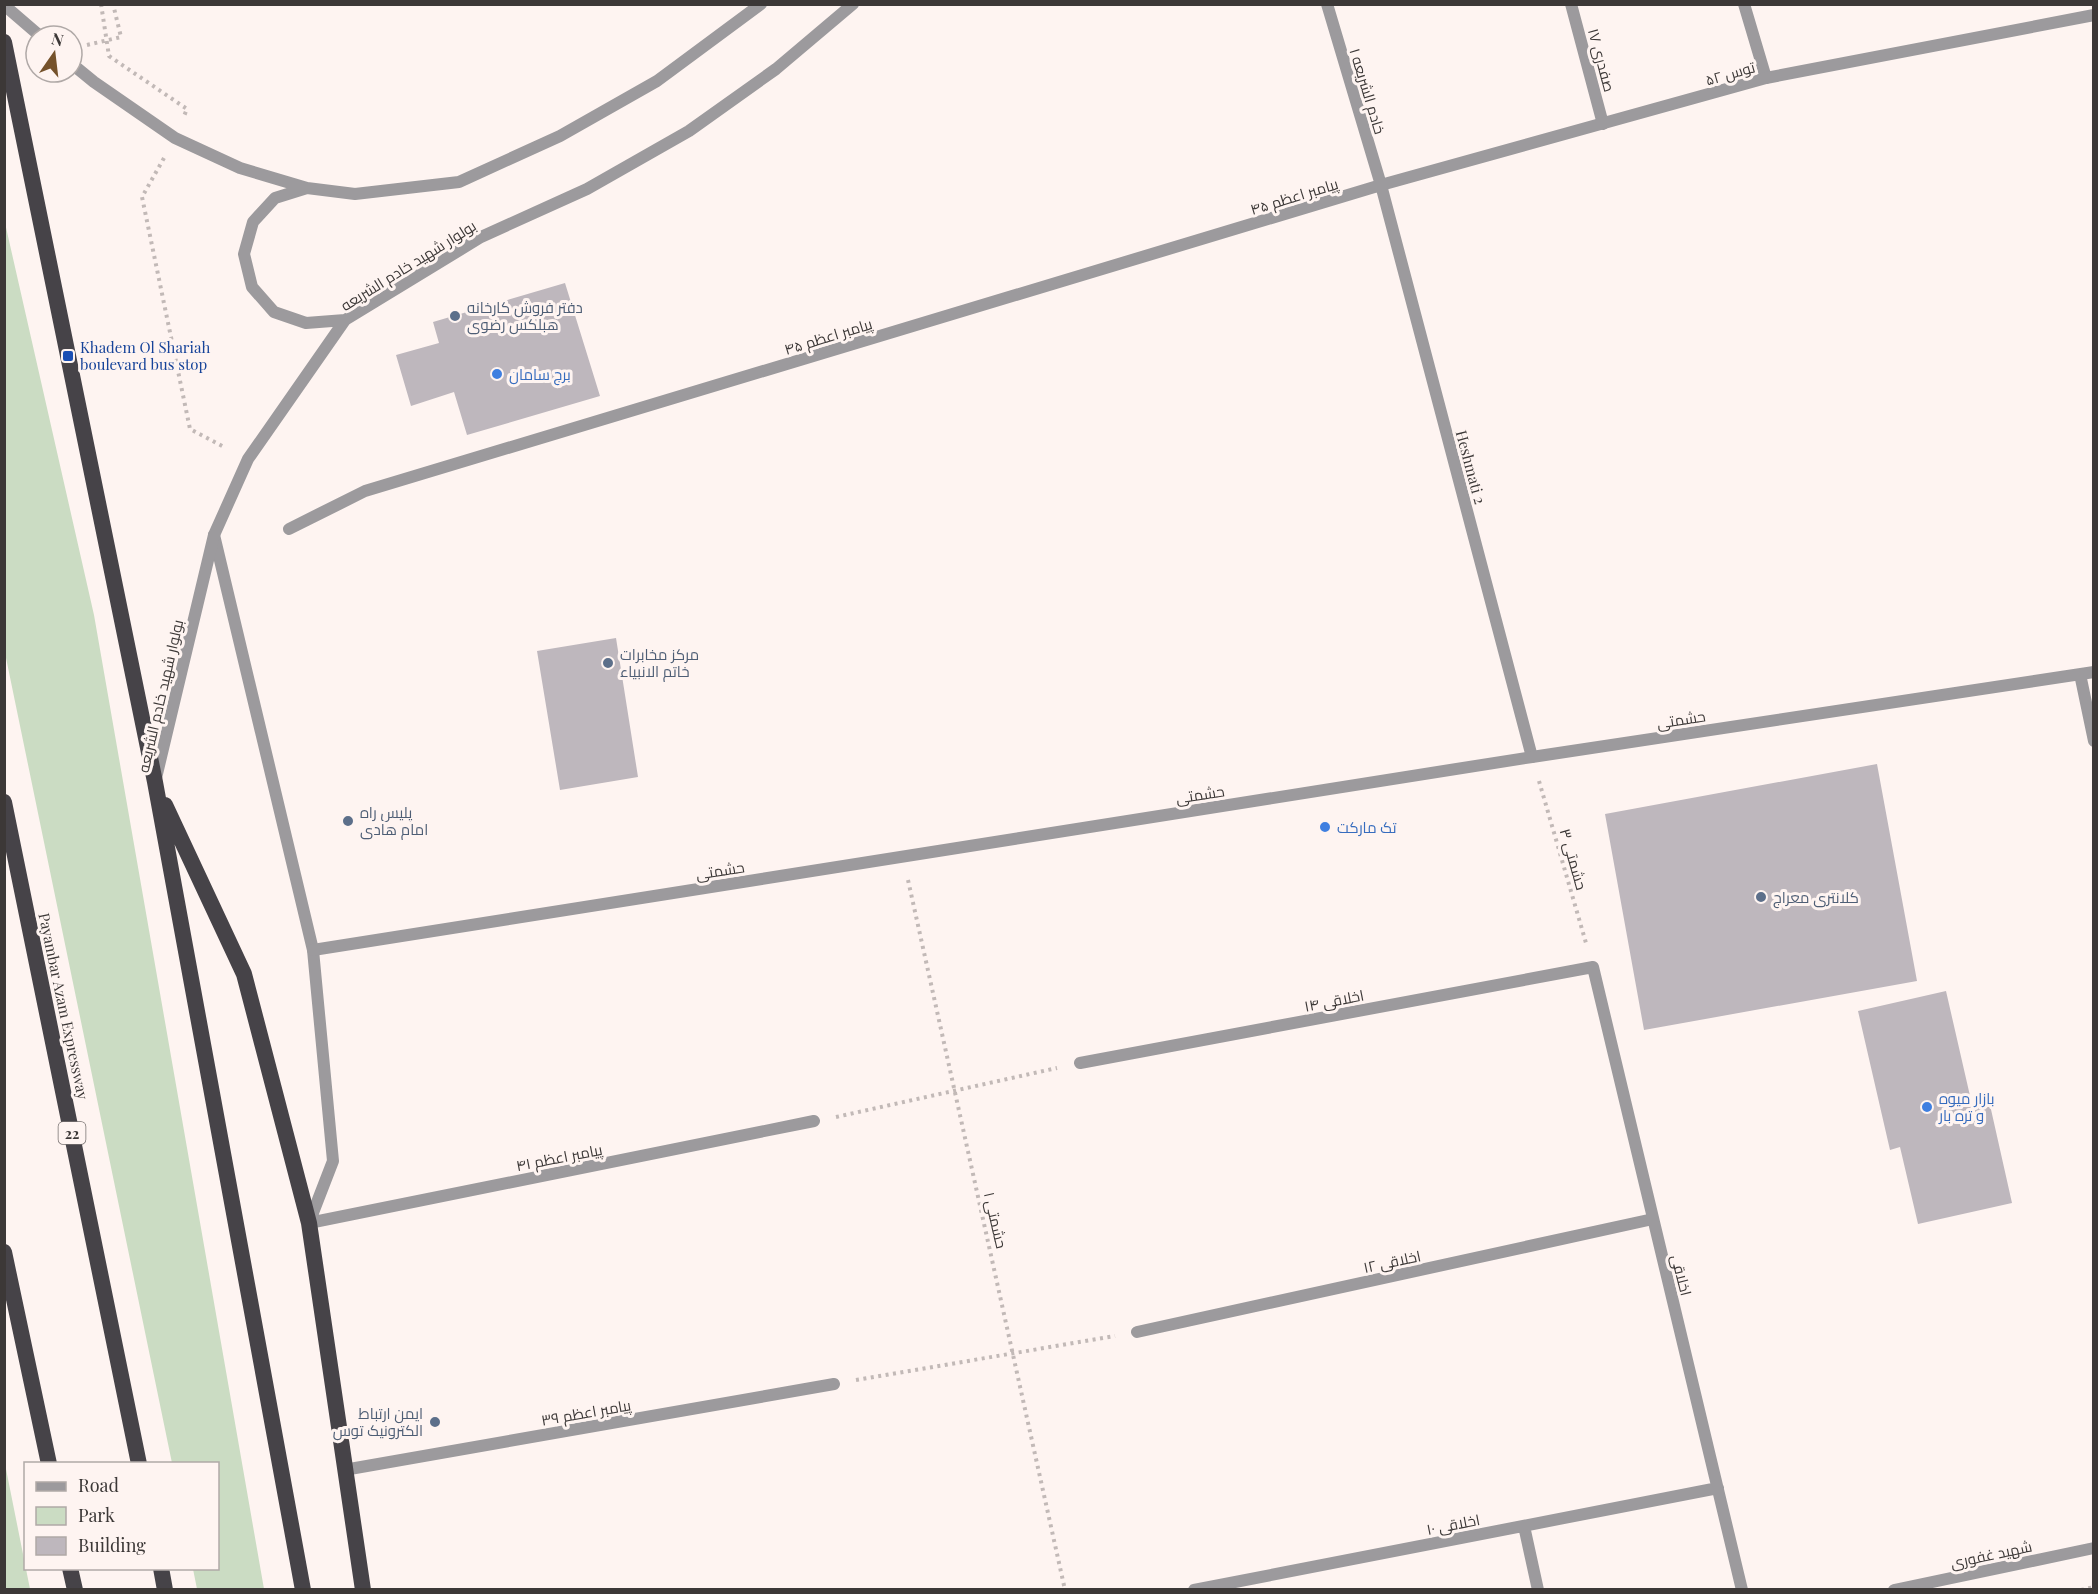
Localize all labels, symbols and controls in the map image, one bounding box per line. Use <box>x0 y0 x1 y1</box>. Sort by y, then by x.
north arrow <box>24 24 84 84</box>
street label: صفدری ۱۷ <box>1583 26 1620 94</box>
text: N <box>50 27 66 51</box>
street label: خادم الشریعه ۱ <box>1344 46 1391 137</box>
street label: توس ۵۲ <box>1703 56 1757 91</box>
street label: پیامبر اعظم ۴۵ <box>1248 173 1341 220</box>
street label: بولوار شهید خادم الشریعه <box>336 215 480 316</box>
place label: دفتر فروش کارخانه هبلکس رضوی <box>467 297 583 335</box>
marker: دفتر فروش کارخانه هبلکس رضوی <box>448 309 462 323</box>
street label: پیامبر اعظم ۴۵ <box>782 313 875 360</box>
place label: Khadem Ol Shariah boulevard bus stop <box>80 337 210 374</box>
marker: Khadem Ol Shariah boulevard bus stop <box>61 349 75 363</box>
place label: برج سامان <box>509 364 571 386</box>
marker: برج سامان <box>490 367 504 381</box>
street label: Heshmati 2 <box>1452 428 1490 506</box>
street label: بولوار شهید خادم الشریعه <box>133 618 188 775</box>
place label: مرکز مخابرات خاتم الانبیاء <box>620 644 699 682</box>
marker: مرکز مخابرات خاتم الانبیاء <box>601 656 615 670</box>
street label: حشمتی <box>1655 705 1707 734</box>
street label: حشمتی <box>1174 780 1226 809</box>
place label: پلیس راه امام هادی <box>360 802 428 840</box>
marker: پلیس راه امام هادی <box>341 814 355 828</box>
place label: تک مارکت <box>1337 817 1397 837</box>
marker: تک مارکت <box>1318 820 1332 834</box>
street label: حشمتی ۳ <box>1555 826 1592 892</box>
street label: حشمتی <box>694 856 746 885</box>
place label: کلانتری معراج <box>1773 887 1859 909</box>
marker: کلانتری معراج <box>1754 890 1768 904</box>
street label: Payambar Azam Expressway <box>34 911 94 1102</box>
street label: اخلاقی ۱۴ <box>1303 984 1366 1017</box>
place label: بازار میوه و تره بار <box>1938 1088 1995 1125</box>
marker: بازار میوه و تره بار <box>1920 1100 1934 1114</box>
road number: 22 <box>58 1122 86 1144</box>
street label: پیامبر اعظم ۴۱ <box>514 1139 604 1176</box>
street label: حشمتی ۱ <box>979 1190 1012 1250</box>
street label: اخلاقی ۱۲ <box>1362 1245 1423 1278</box>
street label: اخلاقی <box>1666 1252 1697 1298</box>
street label: پیامبر اعظم ۳۹ <box>540 1394 633 1431</box>
place label: ایمن ارتباط الکترونیک توس <box>333 1403 423 1441</box>
marker: ایمن ارتباط الکترونیک توس <box>428 1415 442 1429</box>
legend <box>24 1462 219 1570</box>
text: Road <box>78 1473 119 1497</box>
text: Park <box>78 1503 115 1527</box>
street label: اخلاقی ۱۰ <box>1425 1509 1482 1540</box>
text: Building <box>78 1533 146 1557</box>
street label: شهید غفوری <box>1948 1536 2034 1573</box>

